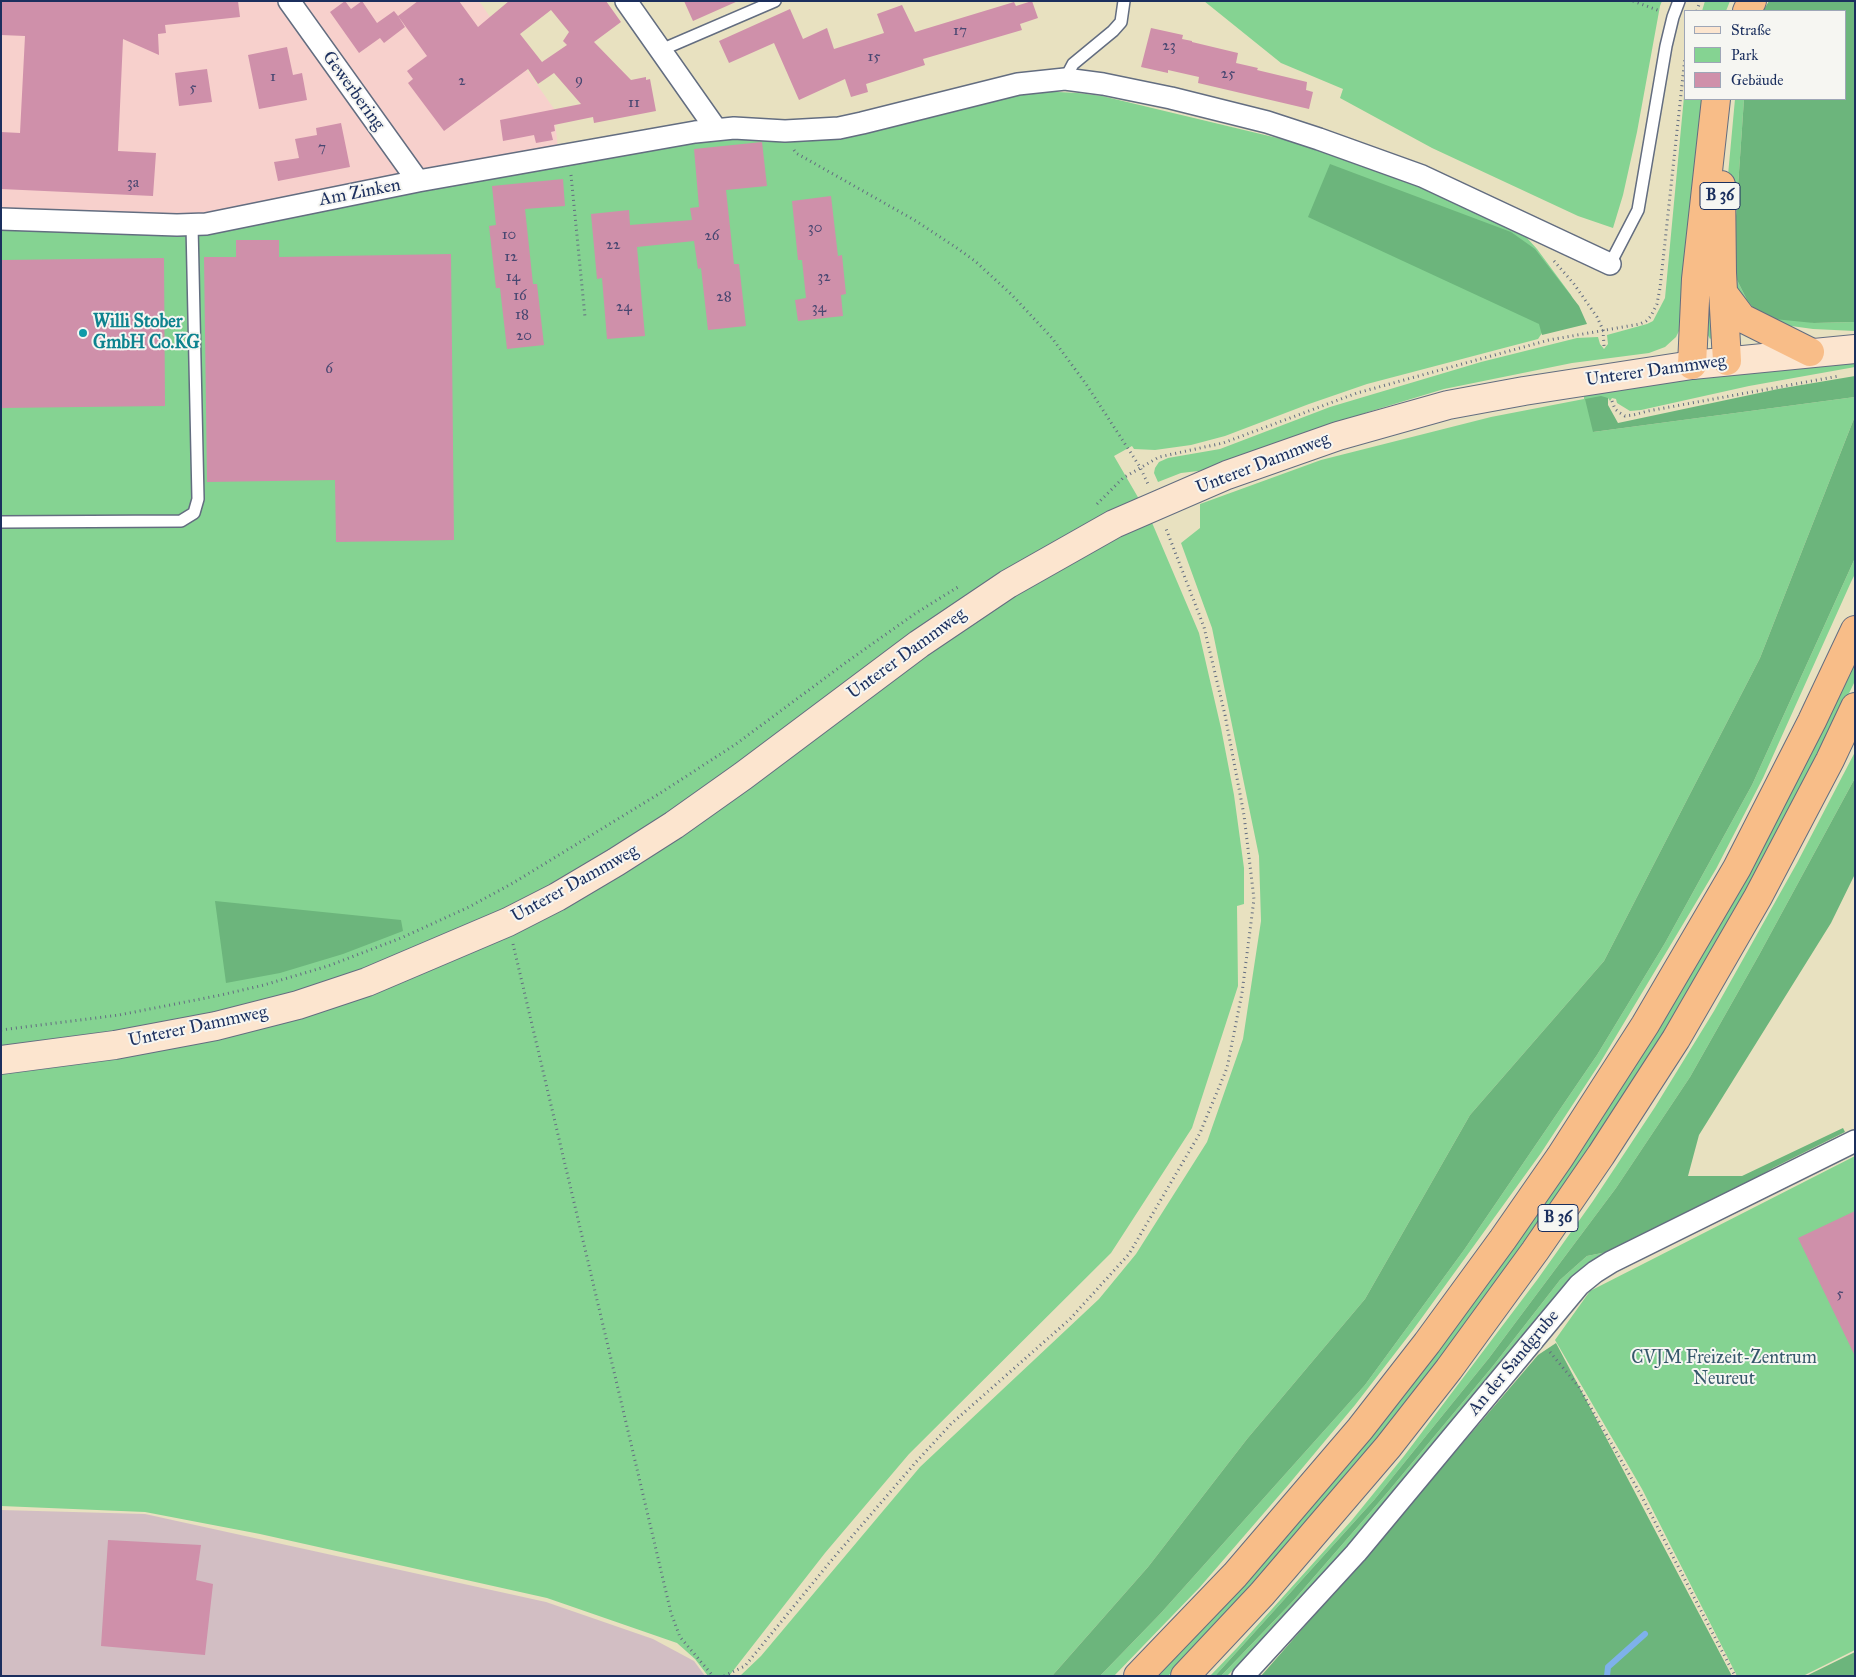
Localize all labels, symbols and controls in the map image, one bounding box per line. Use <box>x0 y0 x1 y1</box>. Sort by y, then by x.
legend <box>1684 10 1846 100</box>
text: Straße <box>1731 21 1771 39</box>
house number: 17 <box>953 22 967 40</box>
house number: 23 <box>1162 37 1176 55</box>
text: Park <box>1731 46 1758 64</box>
street label: Gewerbering <box>317 47 389 135</box>
house number: 15 <box>868 48 880 66</box>
house number: 25 <box>1221 65 1235 83</box>
house number: 1 <box>270 68 276 86</box>
house number: 9 <box>575 71 583 89</box>
text: Gebäude <box>1731 71 1784 89</box>
house number: 2 <box>458 72 466 90</box>
house number: 5 <box>190 79 196 97</box>
house number: 11 <box>628 94 640 112</box>
house number: 7 <box>318 139 326 157</box>
house number: 3a <box>127 174 139 192</box>
street label: Am Zinken <box>317 175 403 211</box>
road number: B 36 <box>1700 182 1740 210</box>
house number: 30 <box>808 219 822 237</box>
house number: 10 <box>502 226 516 244</box>
house number: 26 <box>704 227 720 245</box>
house number: 22 <box>606 236 620 254</box>
house number: 12 <box>504 248 518 266</box>
house number: 14 <box>506 268 520 286</box>
house number: 32 <box>817 268 831 286</box>
house number: 16 <box>513 287 527 305</box>
house number: 28 <box>716 288 732 306</box>
house number: 24 <box>616 298 632 316</box>
house number: 34 <box>812 299 826 317</box>
house number: 18 <box>515 306 529 324</box>
place label: Willi Stober GmbH Co.KG <box>93 312 200 354</box>
marker: Willi Stober GmbH Co.KG <box>77 327 89 339</box>
house number: 20 <box>516 327 532 345</box>
street label: Unterer Dammweg <box>1584 350 1728 392</box>
house number: 6 <box>325 360 333 378</box>
street label: Unterer Dammweg <box>1193 429 1333 499</box>
street label: Unterer Dammweg <box>843 604 971 704</box>
street label: Unterer Dammweg <box>508 840 642 928</box>
street label: Unterer Dammweg <box>127 1002 269 1052</box>
road number: B 36 <box>1538 1204 1578 1232</box>
house number: 5 <box>1837 1285 1843 1303</box>
street label: An der Sandgrube <box>1464 1306 1564 1420</box>
park label: CVJM Freizeit-Zentrum Neureut <box>1631 1348 1817 1390</box>

